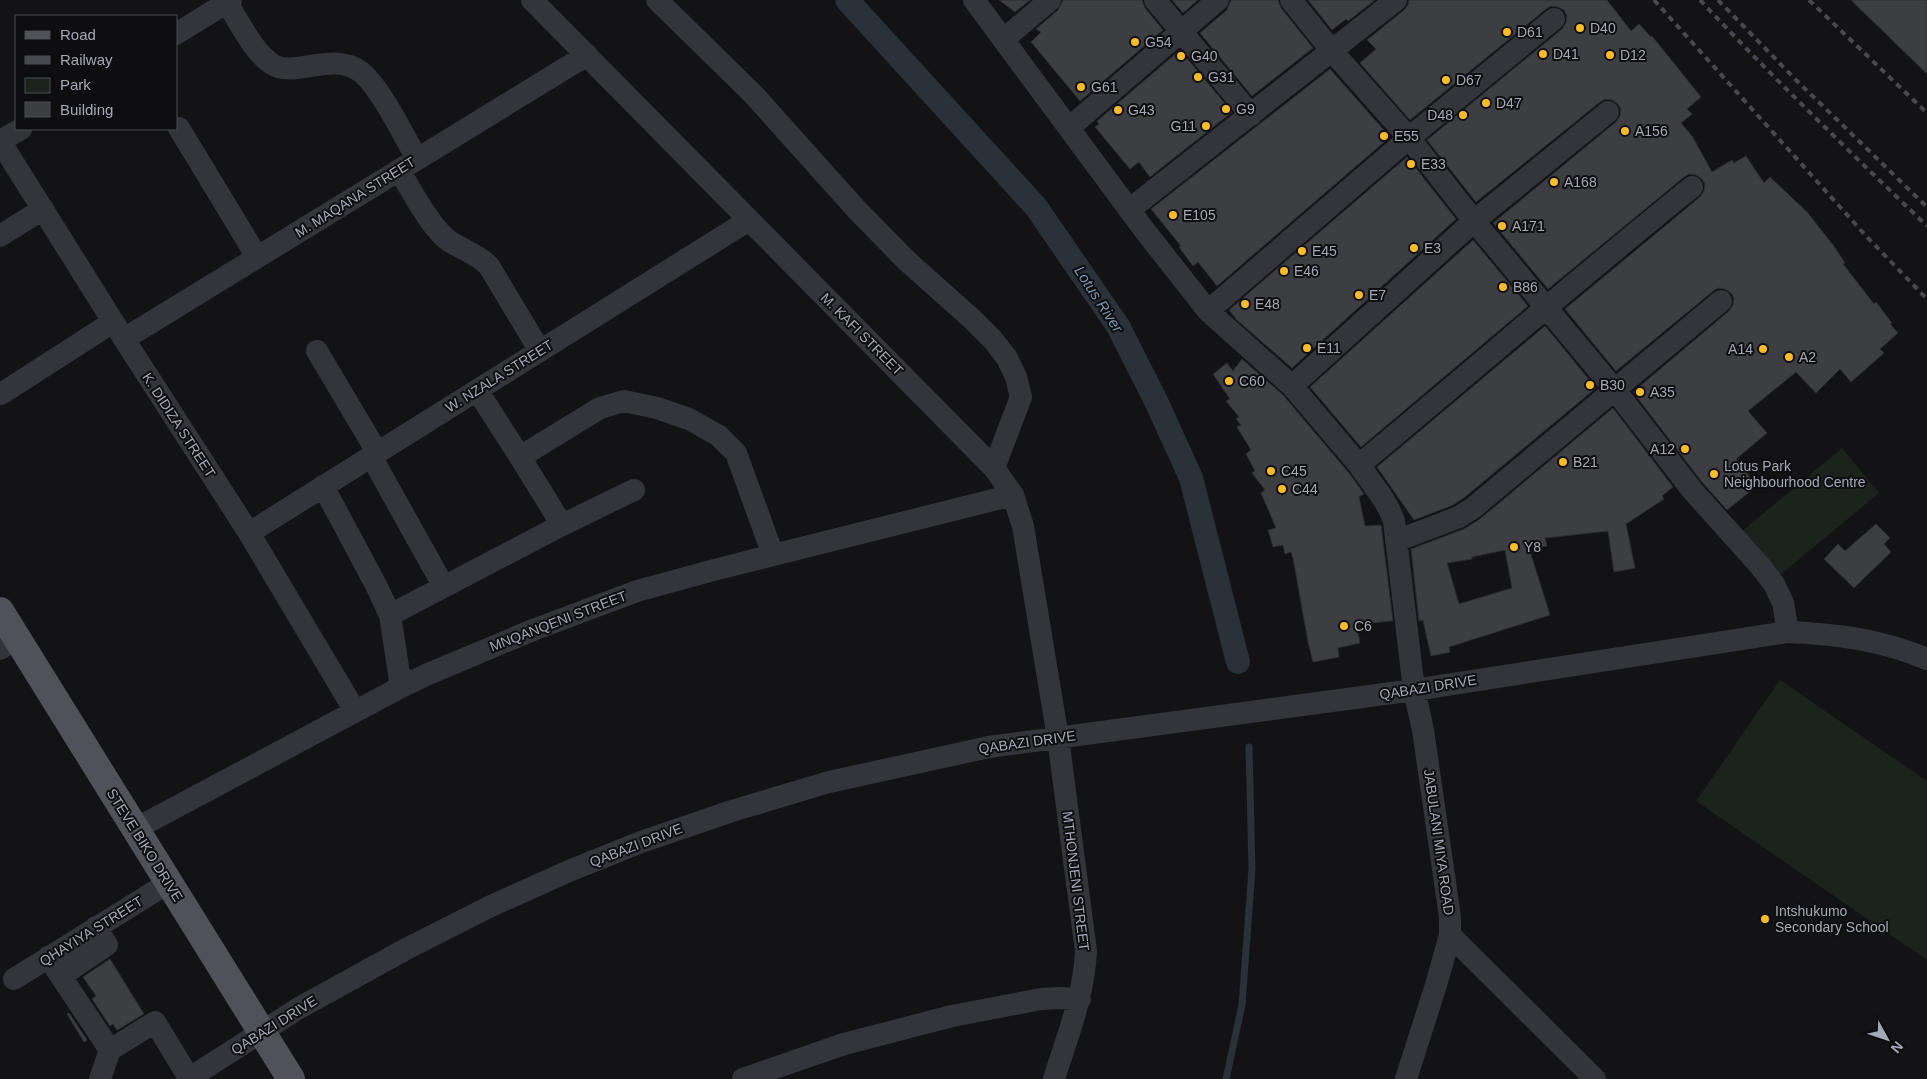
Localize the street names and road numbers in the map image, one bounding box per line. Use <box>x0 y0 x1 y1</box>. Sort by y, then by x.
street label: M. MAQANA STREET <box>292 153 418 240</box>
street label: M. KAFI STREET <box>818 290 907 379</box>
street label: W. NZALA STREET <box>442 336 556 416</box>
street label: K. DIDIZA STREET <box>139 370 219 481</box>
street label: MNQANQENI STREET <box>487 587 629 655</box>
street label: QABAZI DRIVE <box>1378 671 1478 703</box>
street label: QABAZI DRIVE <box>977 727 1077 757</box>
street label: JABULANI MIYA ROAD <box>1421 768 1457 916</box>
street label: STEVE BIKO DRIVE <box>104 786 186 904</box>
street label: MTHONJENI STREET <box>1059 810 1093 952</box>
street label: QABAZI DRIVE <box>587 820 685 870</box>
street label: QHAYIYA STREET <box>37 893 146 969</box>
street label: QABAZI DRIVE <box>228 992 320 1058</box>

